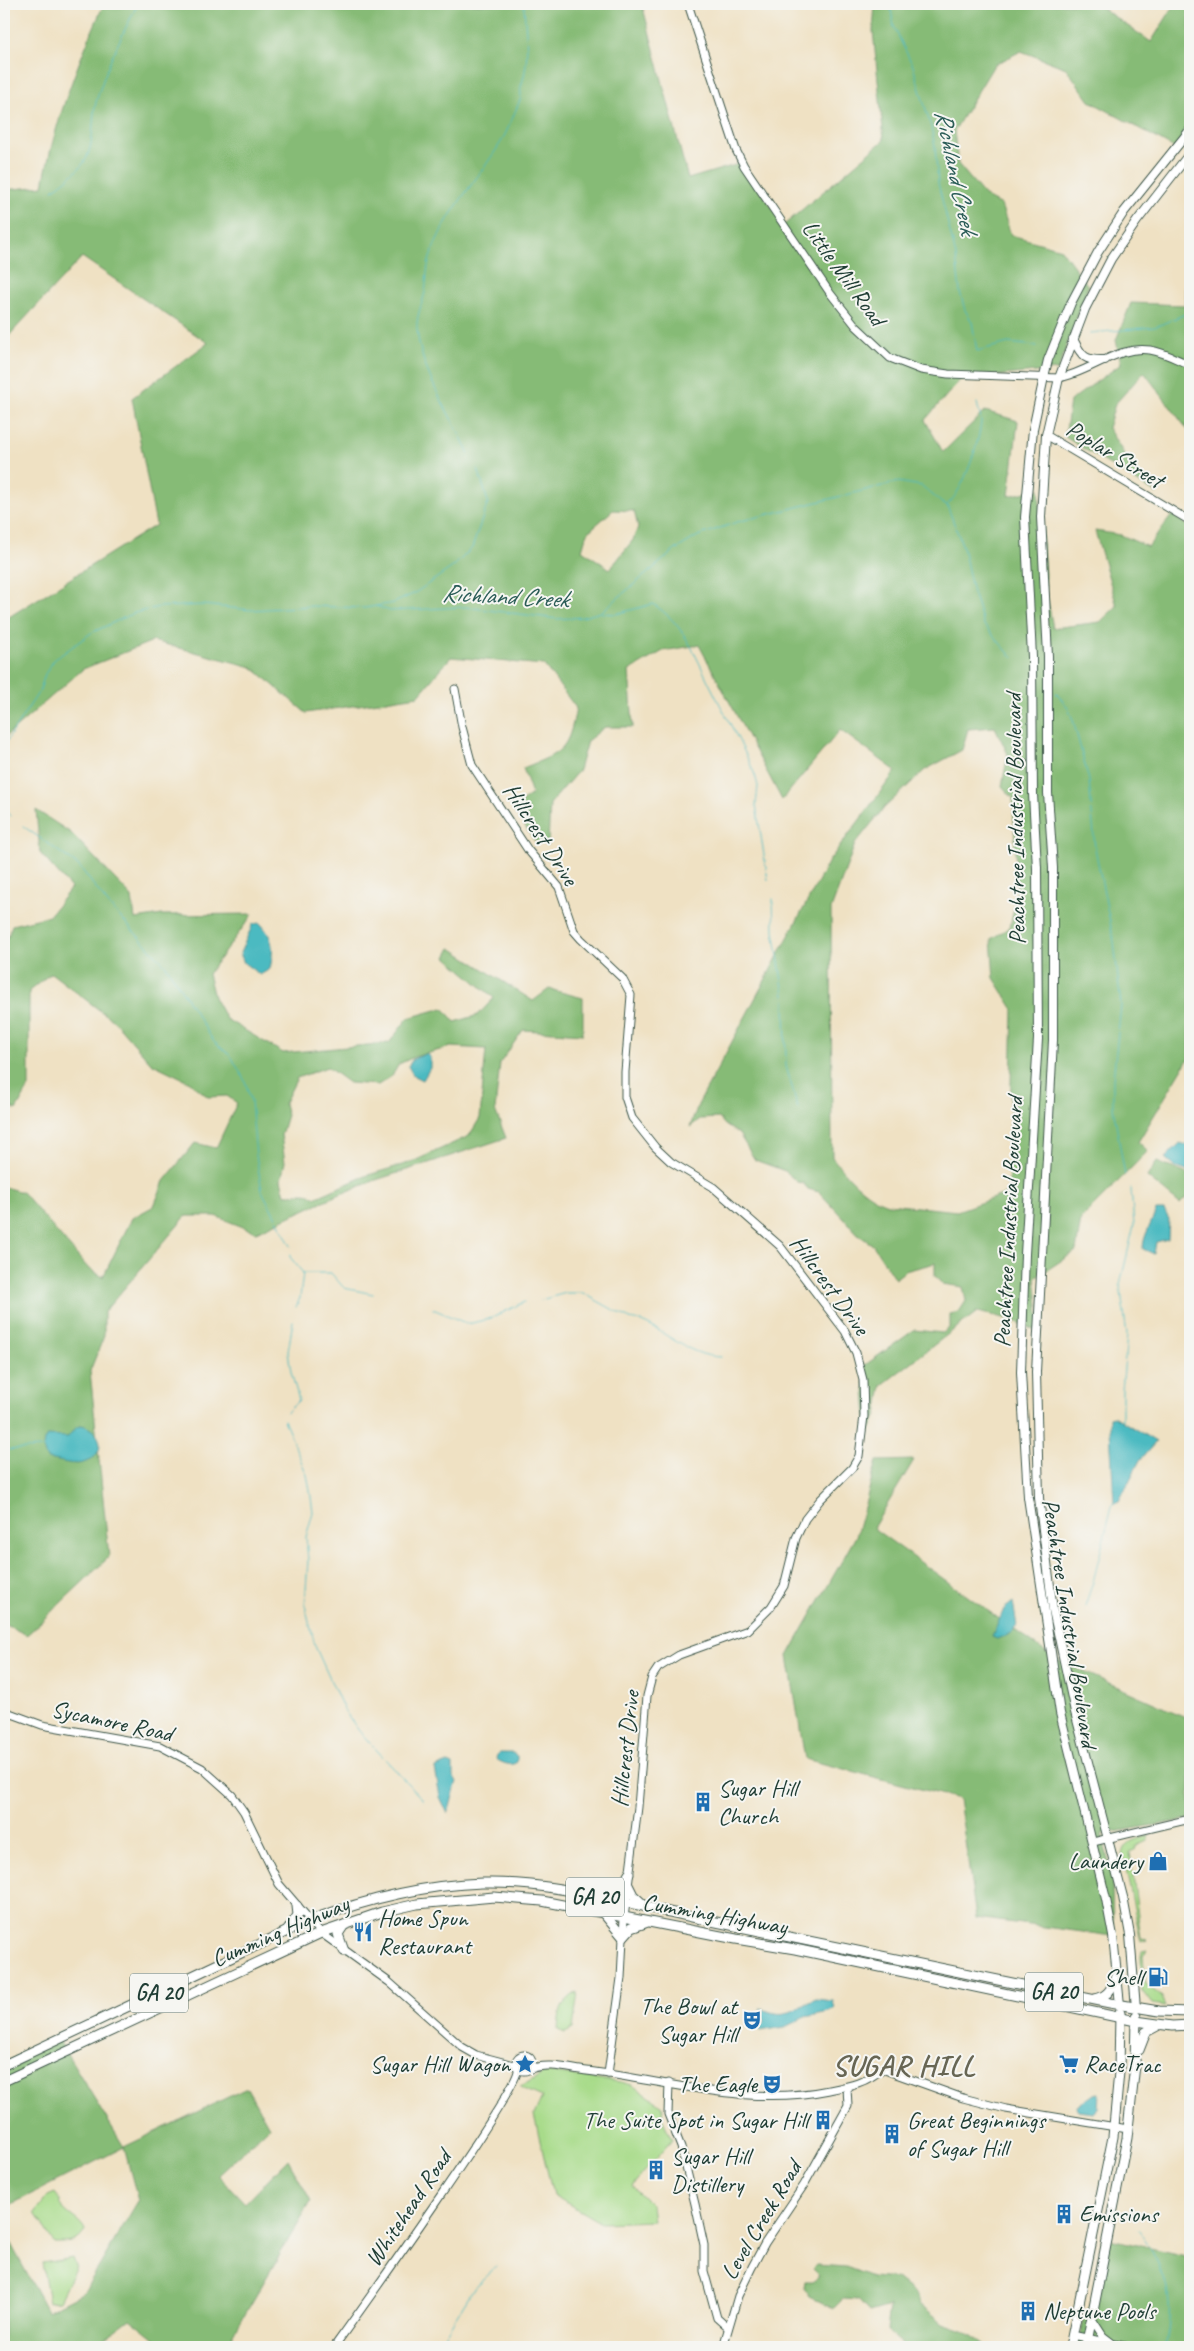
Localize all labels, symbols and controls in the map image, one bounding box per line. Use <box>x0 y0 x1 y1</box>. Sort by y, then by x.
water label: Richland Creek <box>927 107 986 242</box>
street label: Little Mill Road <box>796 214 895 335</box>
street label: Poplar Street <box>1061 413 1172 496</box>
water label: Richland Creek <box>441 577 574 616</box>
street label: Peachtree Industrial Boulevard <box>998 690 1032 945</box>
street label: Hillcrest Drive <box>497 777 587 893</box>
street label: Peachtree Industrial Boulevard <box>986 1092 1030 1348</box>
street label: Hillcrest Drive <box>784 1229 878 1343</box>
street label: Peachtree Industrial Boulevard <box>1036 1497 1105 1753</box>
street label: Hillcrest Drive <box>604 1687 646 1809</box>
street label: Sycamore Road <box>49 1694 179 1749</box>
place label: Sugar Hill Church <box>718 1773 801 1831</box>
building icon: Sugar Hill Church <box>692 1791 714 1813</box>
place label: Laundery <box>1069 1846 1145 1876</box>
shop icon: Laundery <box>1147 1850 1169 1872</box>
road number: GA 20 <box>566 1878 624 1916</box>
street label: Cumming Highway <box>640 1887 791 1942</box>
street label: Cumming Highway <box>207 1888 355 1973</box>
place label: Home Spun Restaurant <box>378 1903 473 1961</box>
restaurant icon: Home Spun Restaurant <box>352 1921 374 1943</box>
place label: Shell <box>1104 1962 1147 1992</box>
fuel station icon: Shell <box>1147 1966 1169 1988</box>
road number: GA 20 <box>1025 1972 1083 2011</box>
road number: GA 20 <box>130 1974 188 2012</box>
place label: The Bowl at Sugar Hill <box>640 1991 741 2049</box>
theatre icon: The Bowl at Sugar Hill <box>741 2009 763 2031</box>
district label: SUGAR HILL <box>833 2047 976 2084</box>
place label: Sugar Hill Wagon <box>370 2049 511 2079</box>
place label: RaceTrac <box>1084 2049 1162 2079</box>
place icon: Sugar Hill Wagon <box>514 2053 536 2075</box>
supermarket icon: RaceTrac <box>1058 2053 1080 2075</box>
place label: The Eagle <box>678 2069 759 2099</box>
theatre icon: The Eagle <box>761 2073 783 2095</box>
place label: The Suite Spot in Sugar Hill <box>583 2105 812 2135</box>
place label: Great Beginnings of Sugar Hill <box>907 2105 1047 2163</box>
building icon: The Suite Spot in Sugar Hill <box>812 2109 834 2131</box>
building icon: Great Beginnings of Sugar Hill <box>881 2123 903 2145</box>
street label: Whitehead Road <box>358 2141 460 2272</box>
place label: Sugar Hill Distillery <box>671 2141 754 2199</box>
street label: Level Creek Road <box>714 2152 810 2285</box>
building icon: Sugar Hill Distillery <box>645 2159 667 2181</box>
place label: Emissions <box>1079 2199 1160 2229</box>
building icon: Emissions <box>1053 2203 1075 2225</box>
place label: Neptune Pools <box>1043 2296 1157 2326</box>
building icon: Neptune Pools <box>1017 2300 1039 2322</box>

